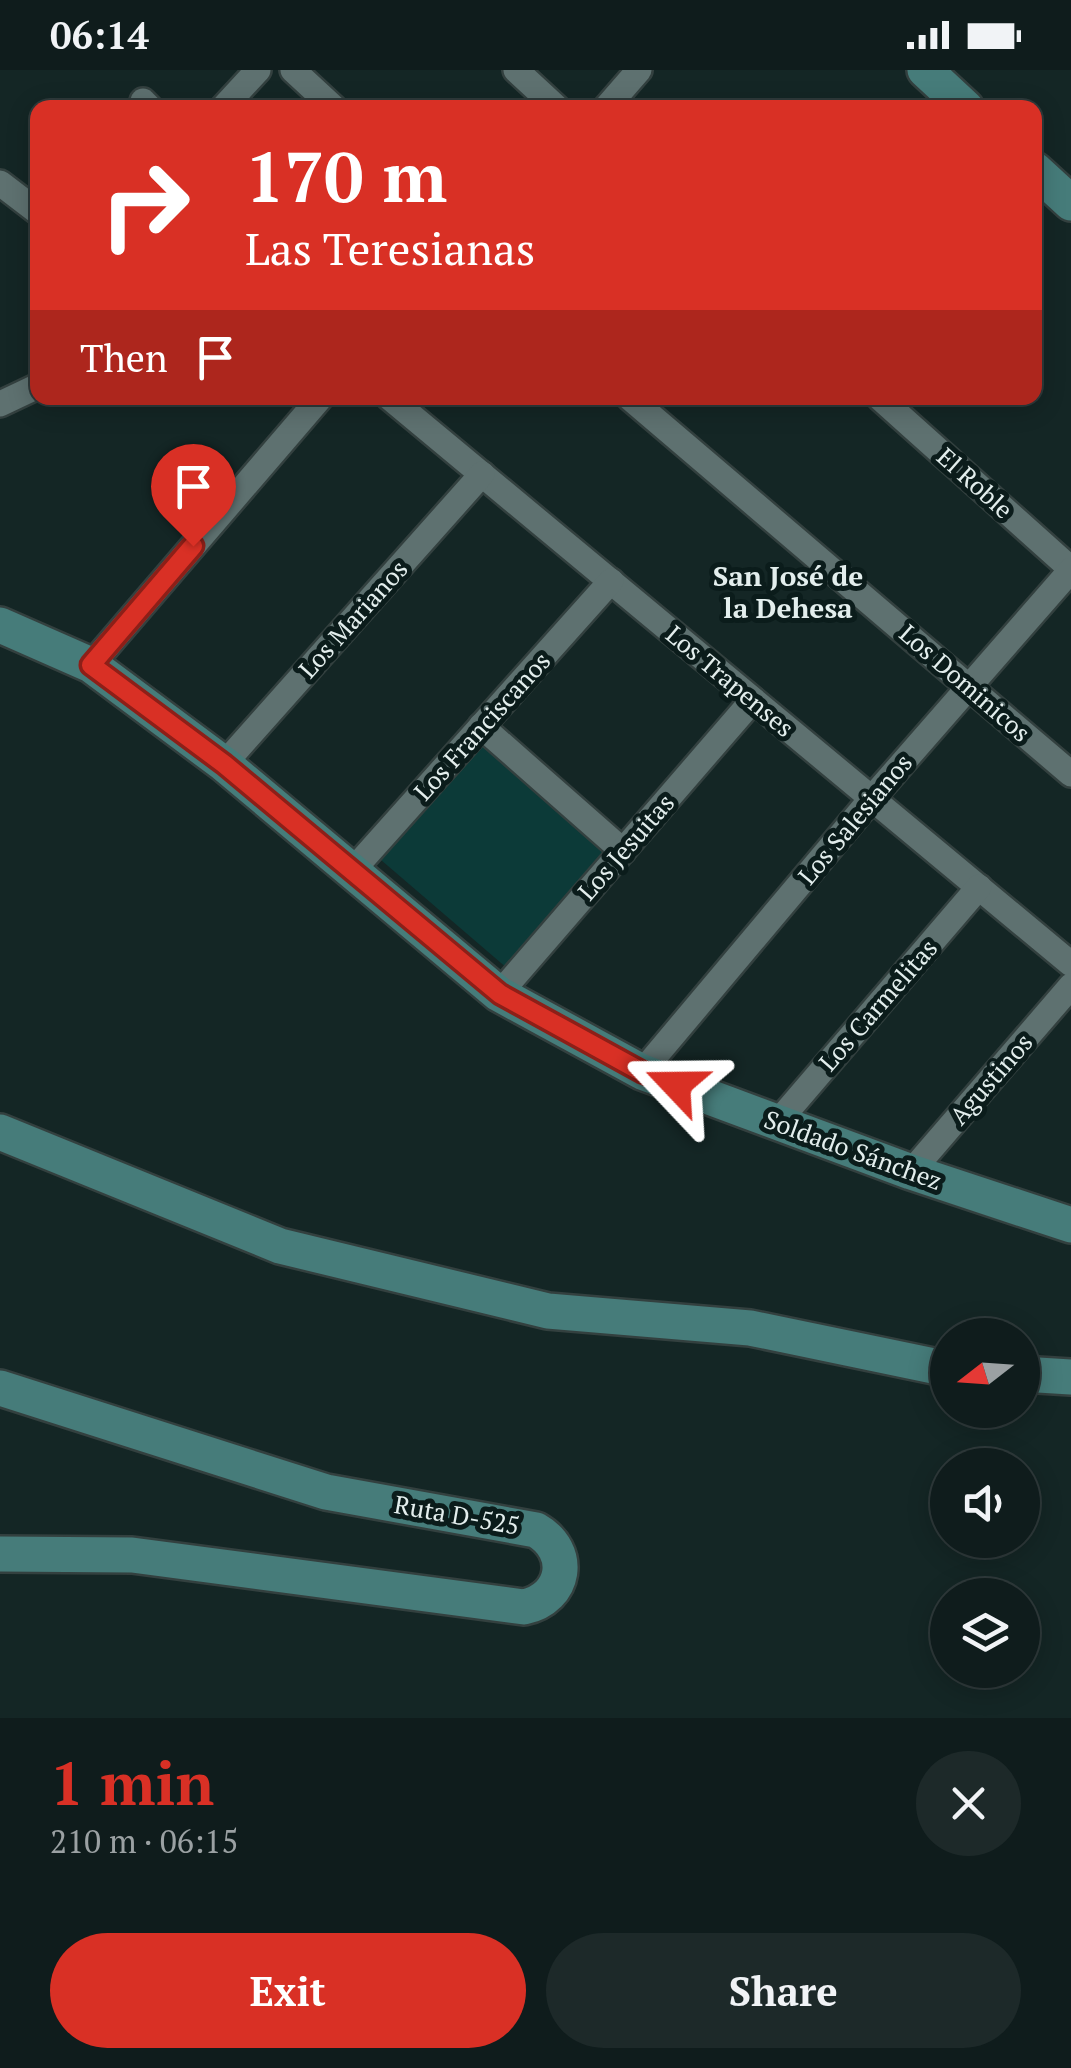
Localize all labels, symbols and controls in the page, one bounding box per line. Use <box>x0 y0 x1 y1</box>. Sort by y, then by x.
text: 06:14 <box>50 10 149 60</box>
text: 170 m <box>245 129 447 222</box>
icon: right <box>80 140 210 270</box>
text: Las Teresianas <box>245 218 535 278</box>
icon: arrive <box>188 330 243 385</box>
text: Then <box>80 333 168 383</box>
street label: El Roble <box>930 440 1020 525</box>
pin <box>151 444 236 547</box>
icon: arrive <box>166 459 221 514</box>
street label: Los Marianos <box>291 553 414 685</box>
district label: San José de la Dehesa <box>713 557 863 626</box>
street label: Los Trapenses <box>660 617 801 744</box>
street label: Los Dominicos <box>893 617 1038 749</box>
street label: Los Franciscanos <box>406 644 557 807</box>
street label: Los Salesianos <box>790 746 919 891</box>
street label: Los Jesuitas <box>570 786 681 907</box>
street label: Los Carmelitas <box>811 932 944 1078</box>
street label: Agustinos <box>942 1026 1039 1131</box>
position arrow <box>624 1033 728 1137</box>
street label: Soldado Sánchez <box>760 1102 947 1197</box>
north arrow <box>930 1318 1040 1428</box>
map controls <box>930 1318 1040 1688</box>
button: sound <box>930 1448 1040 1558</box>
street label: Ruta D-525 <box>392 1487 522 1542</box>
button: layers <box>930 1578 1040 1688</box>
text: 1 min <box>50 1743 214 1822</box>
button: close <box>916 1751 1021 1856</box>
text: 210 m · 06:15 <box>50 1820 238 1862</box>
button: Exit <box>50 1933 526 2048</box>
button: Share <box>546 1933 1021 2048</box>

